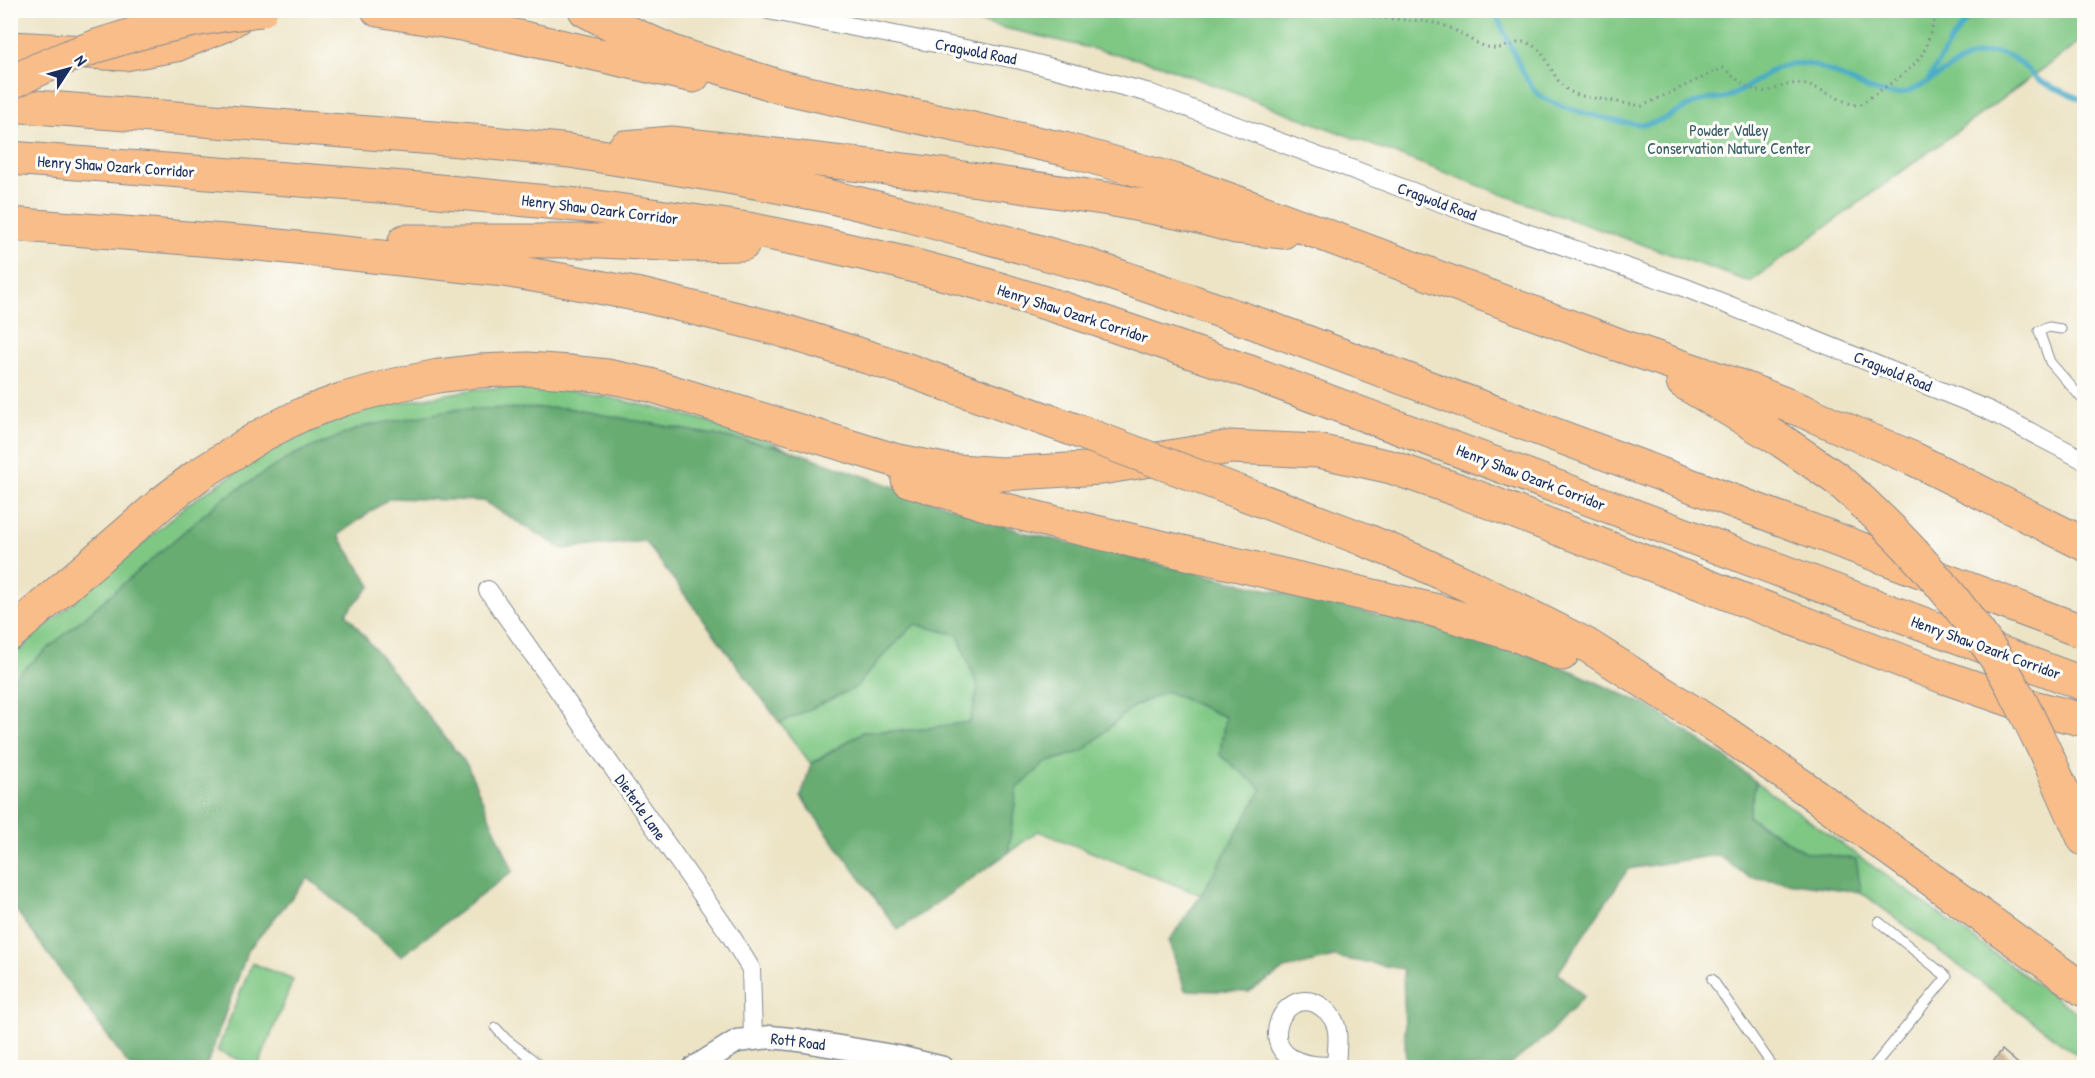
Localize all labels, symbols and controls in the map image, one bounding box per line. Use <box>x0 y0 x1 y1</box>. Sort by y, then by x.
street label: Cragwold Road <box>933 32 1019 70</box>
north arrow <box>39 39 99 99</box>
text: N <box>70 50 93 70</box>
park label: Powder Valley Conservation Nature Center <box>1647 119 1811 159</box>
street label: Henry Shaw Ozark Corridor <box>37 150 195 182</box>
street label: Cragwold Road <box>1394 177 1480 225</box>
street label: Henry Shaw Ozark Corridor <box>520 188 680 230</box>
street label: Henry Shaw Ozark Corridor <box>995 278 1151 348</box>
street label: Cragwold Road <box>1851 345 1935 397</box>
street label: Henry Shaw Ozark Corridor <box>1453 438 1609 516</box>
street label: Henry Shaw Ozark Corridor <box>1908 610 2064 684</box>
street label: Dieterle Lane <box>610 770 672 845</box>
street label: Rott Road <box>770 1027 826 1055</box>

